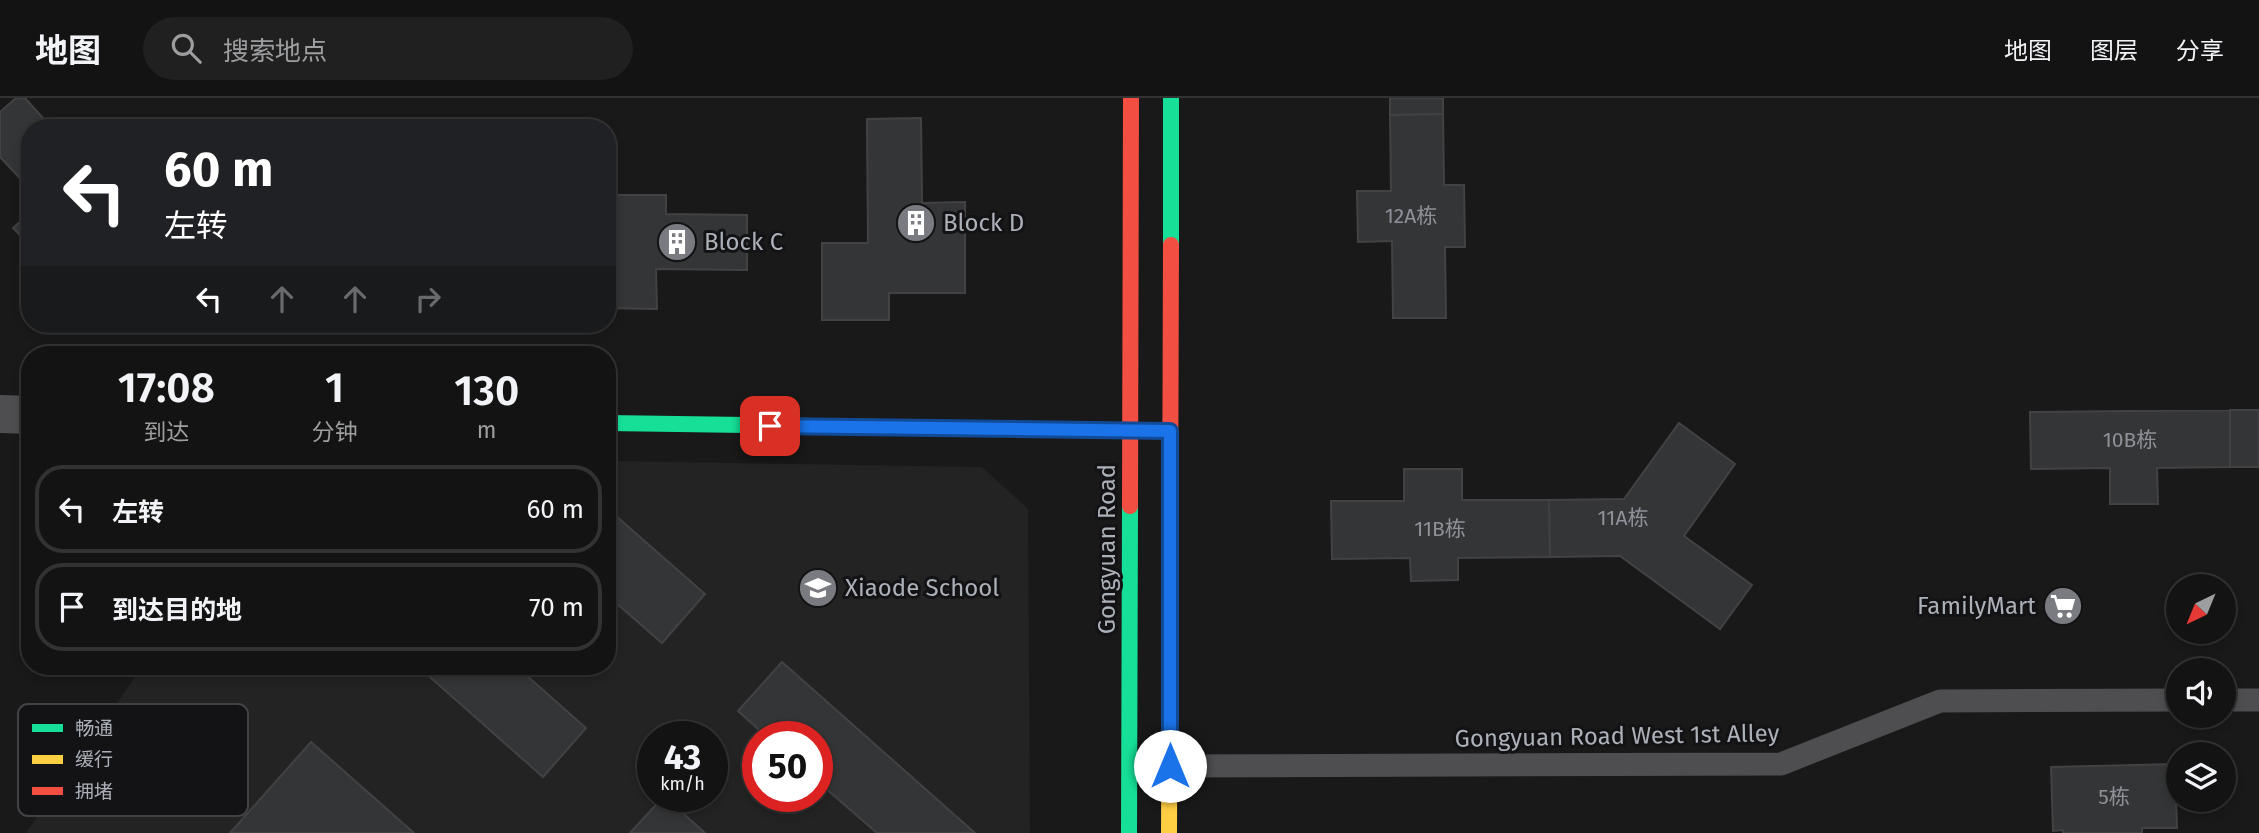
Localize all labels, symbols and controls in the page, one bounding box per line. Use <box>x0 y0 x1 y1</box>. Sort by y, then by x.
search box <box>143 17 633 80</box>
icon: search <box>167 29 205 67</box>
text: 地图 <box>35 31 101 71</box>
text: 搜索地点 <box>223 36 327 67</box>
text: 地图 <box>2004 37 2052 65</box>
text: 图层 <box>2090 37 2138 65</box>
text: 分享 <box>2176 37 2224 65</box>
text: 60 m <box>164 140 273 199</box>
icon: left <box>49 147 140 238</box>
building icon: Block D <box>895 202 937 244</box>
house number: 12A栋 <box>1385 203 1437 229</box>
text: 左转 <box>164 207 228 245</box>
place label: Block D <box>943 209 1024 237</box>
building icon: Block C <box>656 221 698 263</box>
place label: Block C <box>704 228 783 256</box>
icon: left <box>190 280 228 318</box>
icon: ahead <box>263 280 301 318</box>
icon: ahead <box>336 280 374 318</box>
icon: right <box>409 280 447 318</box>
text: 17:08 <box>118 363 215 413</box>
text: 1 <box>325 363 344 413</box>
text: 130 <box>454 366 519 416</box>
pin <box>740 396 800 456</box>
icon: arrive <box>751 407 789 445</box>
text: m <box>477 416 497 444</box>
text: 到达 <box>143 418 189 446</box>
text: 分钟 <box>311 418 357 446</box>
house number: 10B栋 <box>2103 427 2157 453</box>
street label: Gongyuan Road <box>1093 464 1121 634</box>
icon: left <box>53 490 91 528</box>
text: 60 m <box>526 494 584 525</box>
text: 左转 <box>112 497 164 528</box>
house number: 11A栋 <box>1598 505 1648 531</box>
house number: 11B栋 <box>1414 516 1466 542</box>
school or university icon: Xiaode School <box>797 567 839 609</box>
place label: Xiaode School <box>845 574 999 602</box>
north arrow <box>2166 574 2236 644</box>
map controls <box>2166 574 2236 812</box>
supermarket icon: FamilyMart <box>2042 585 2084 627</box>
icon: arrive <box>53 588 91 626</box>
text: 70 m <box>529 592 584 623</box>
place label: FamilyMart <box>1917 592 2036 620</box>
text: 到达目的地 <box>112 595 242 626</box>
button: sound <box>2166 658 2236 728</box>
legend <box>18 704 248 816</box>
text: 畅通 <box>75 717 113 740</box>
street label: Gongyuan Road West 1st Alley <box>1454 719 1780 753</box>
speed limit sign: 50 <box>742 721 833 812</box>
position arrow <box>1133 729 1207 803</box>
text: 43 <box>664 736 701 778</box>
button: layers <box>2166 742 2236 812</box>
text: 缓行 <box>75 748 113 771</box>
text: km/h <box>660 773 705 795</box>
text: 拥堵 <box>75 780 113 803</box>
house number: 5栋 <box>2098 784 2130 810</box>

